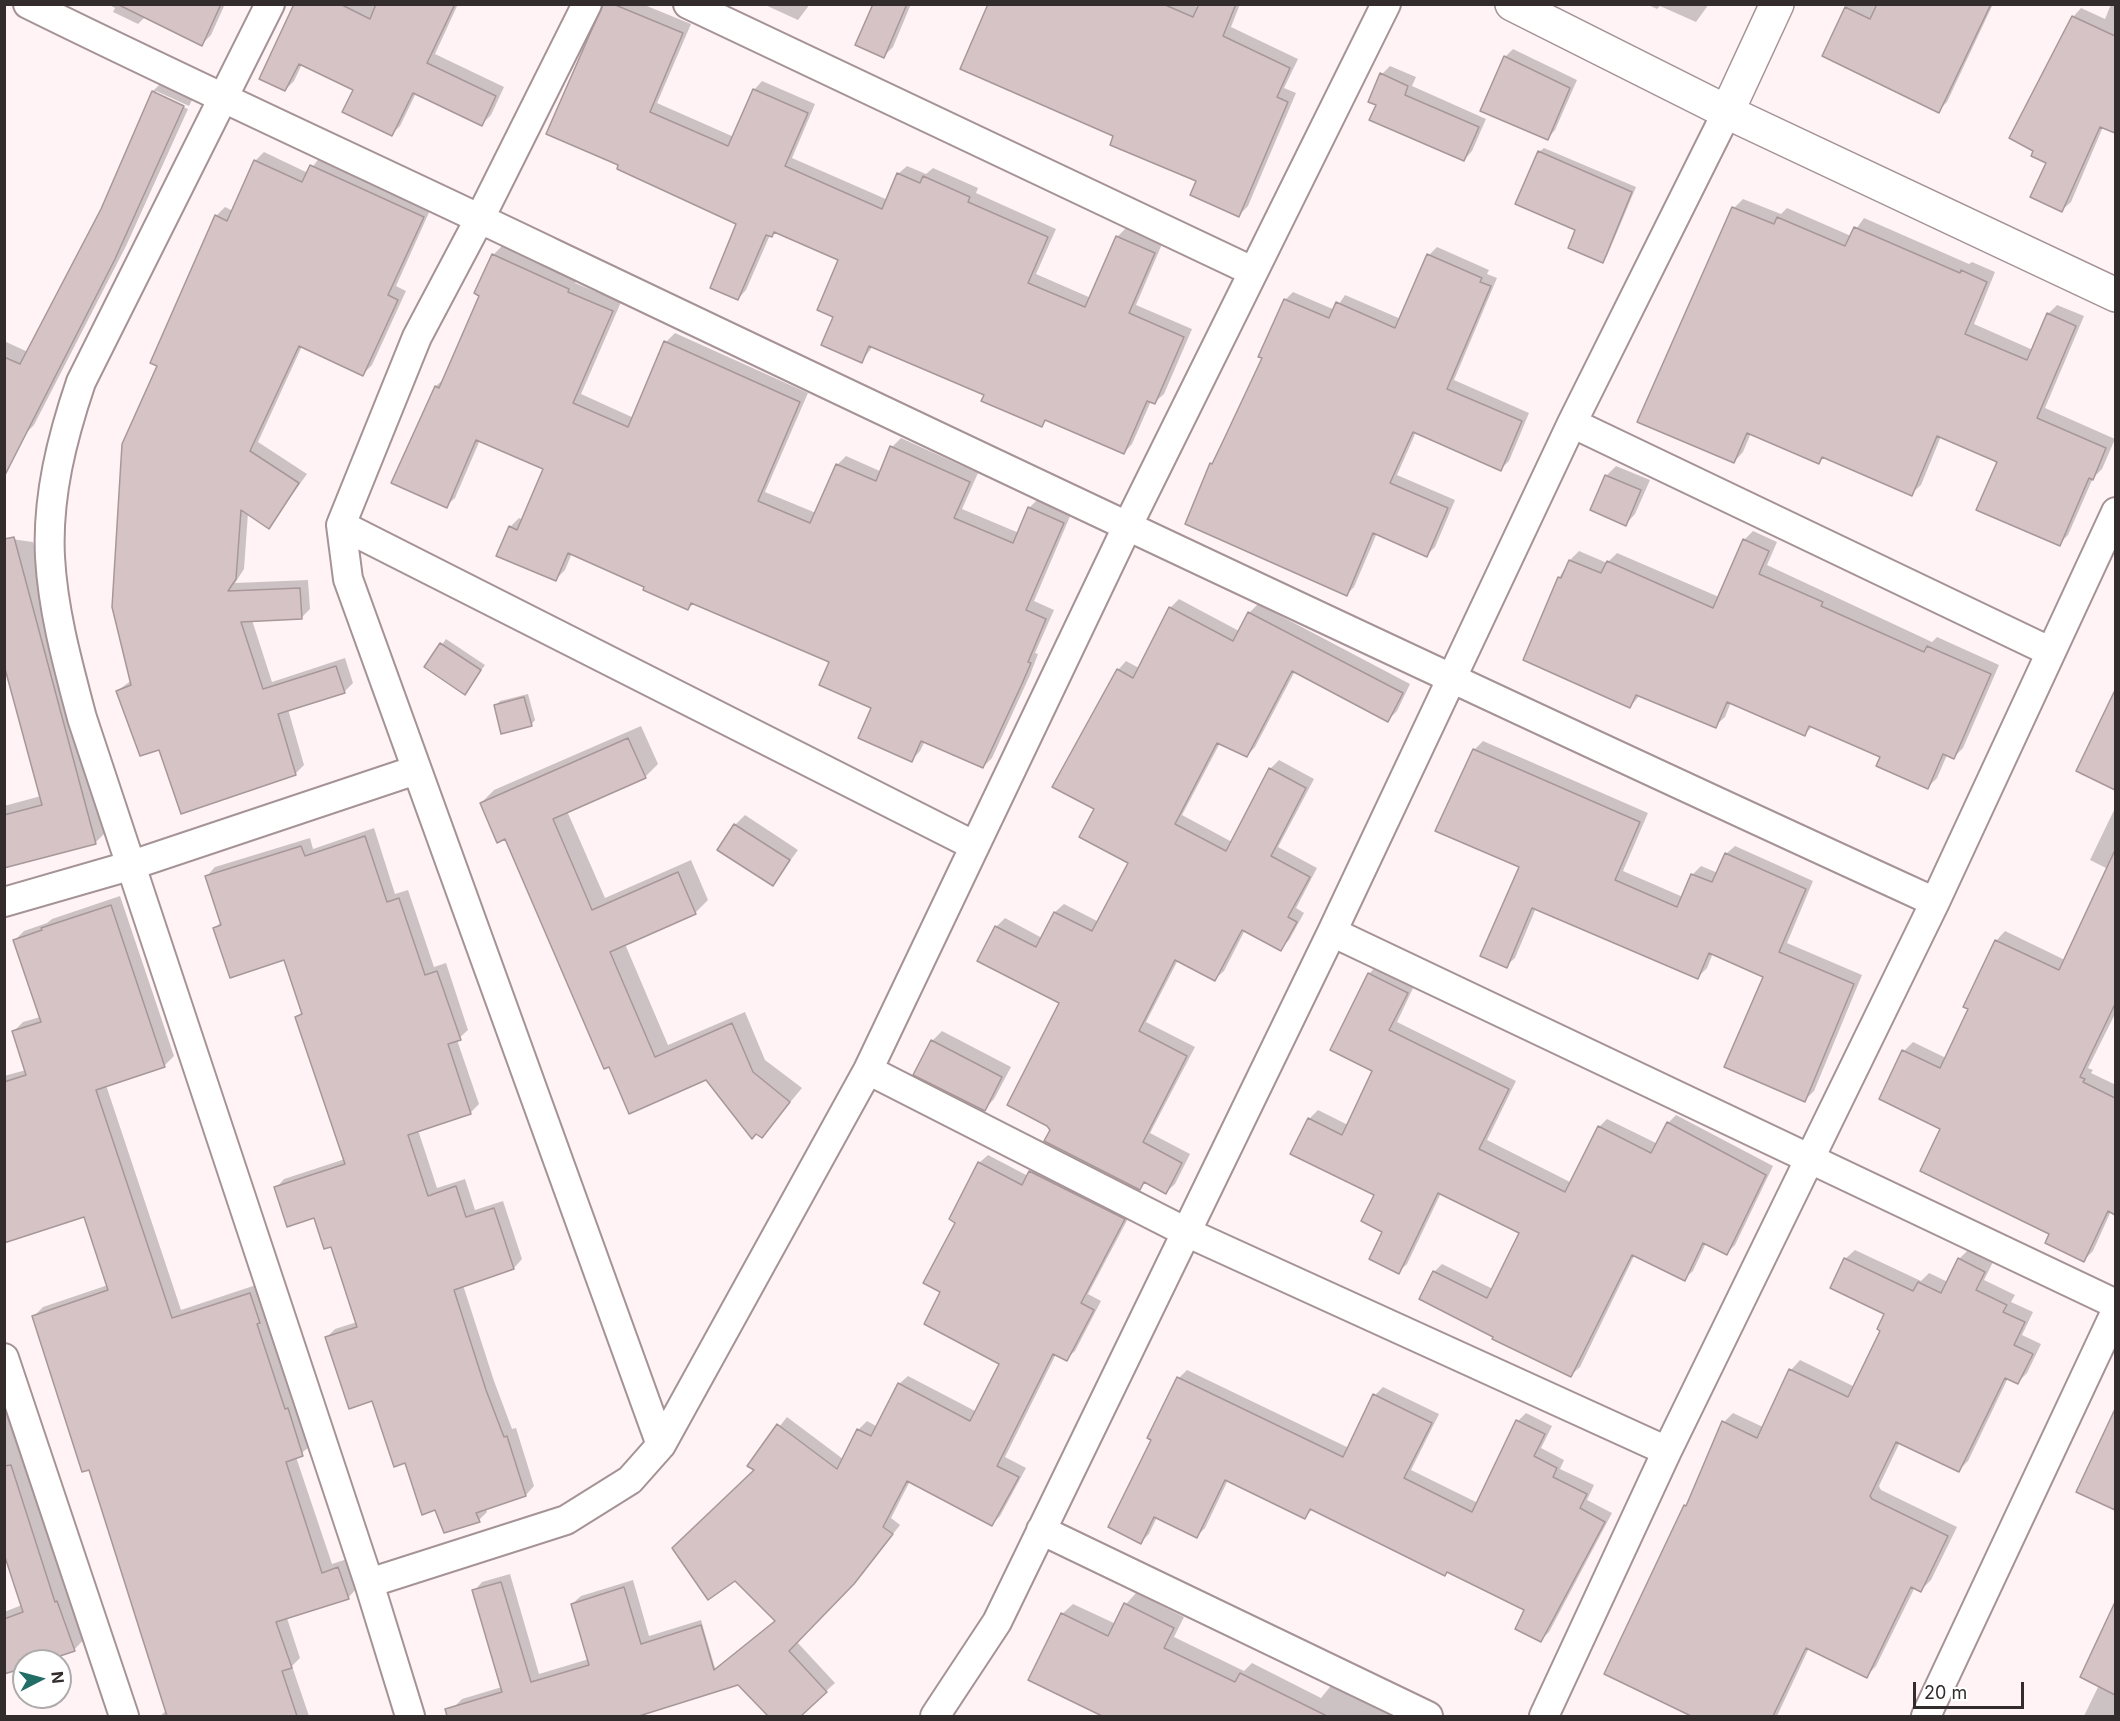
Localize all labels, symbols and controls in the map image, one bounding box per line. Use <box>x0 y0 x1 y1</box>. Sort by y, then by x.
north arrow <box>12 1649 72 1709</box>
text: N <box>47 1670 68 1684</box>
scale bar <box>1916 1670 2027 1708</box>
text: 20 m <box>1924 1682 1967 1703</box>

